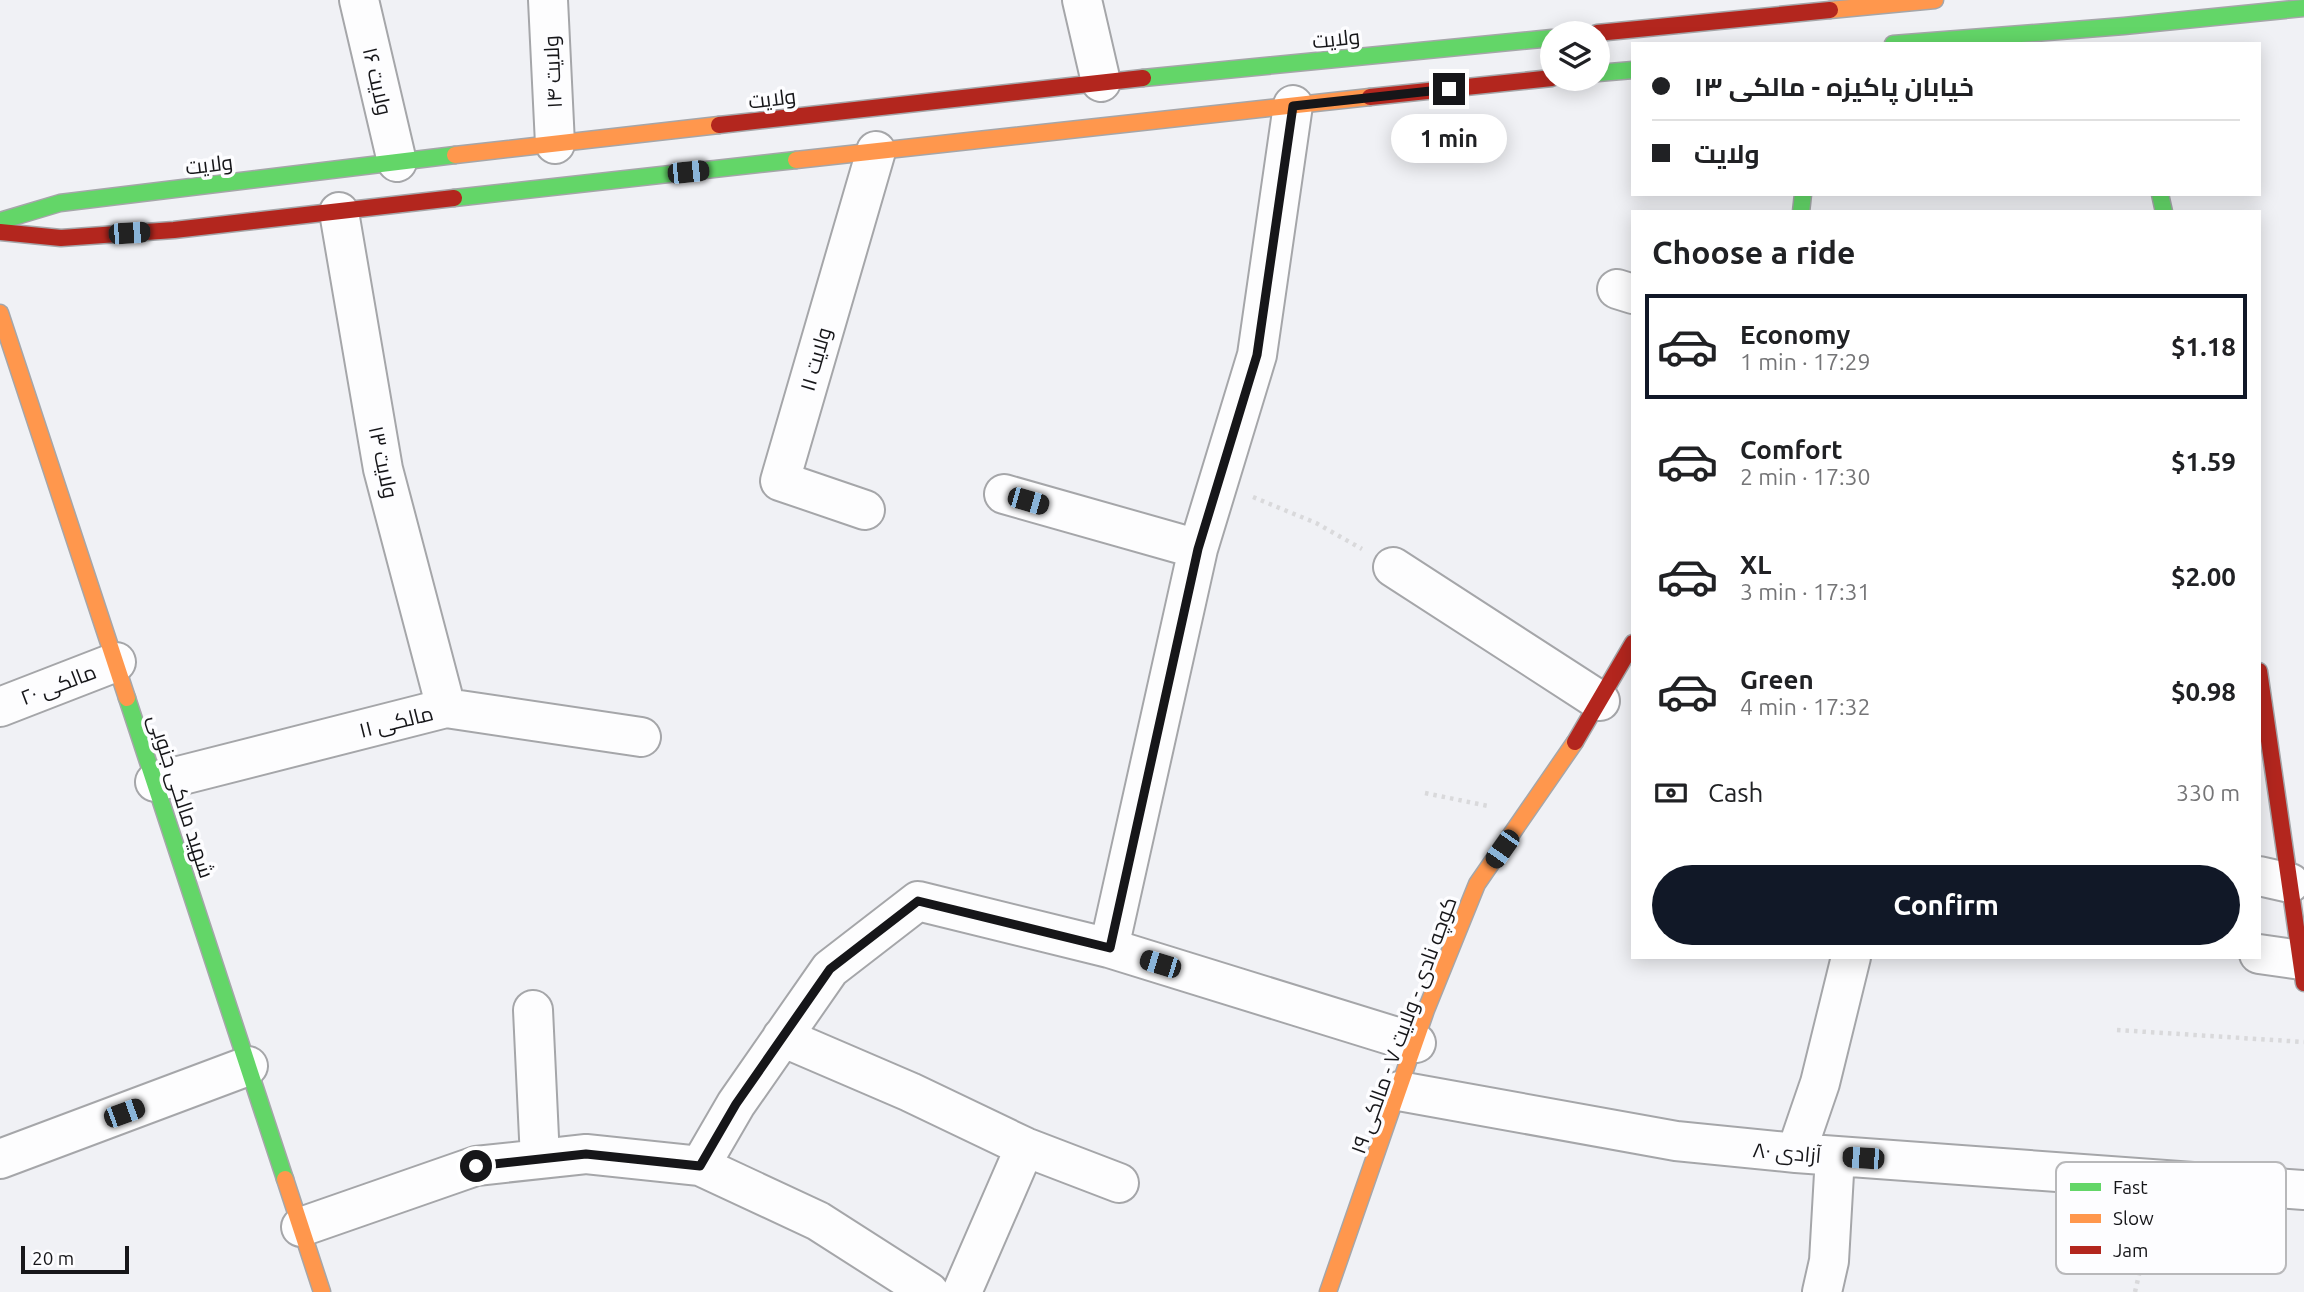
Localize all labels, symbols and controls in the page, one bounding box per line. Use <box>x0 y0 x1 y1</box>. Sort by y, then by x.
map controls <box>1540 21 1610 91</box>
button: layers <box>1540 21 1610 91</box>
street label: ولایت <box>1311 24 1361 53</box>
street label: ولایت ۱۴ <box>538 35 567 109</box>
street label: ولایت ۱۶ <box>358 45 397 118</box>
text: خیابان پاکیزه - مالکی ۱۳ <box>1694 72 1974 101</box>
route end <box>1433 73 1465 105</box>
street label: ولایت <box>747 83 797 114</box>
callout: 1 min <box>1391 114 1507 162</box>
text: 1 min <box>1420 126 1478 151</box>
text: ولایت <box>1694 139 1760 168</box>
street label: ولایت <box>184 149 234 180</box>
car <box>667 159 710 185</box>
car <box>108 221 151 245</box>
text: Choose a ride <box>1652 234 1855 270</box>
icon: car <box>1656 315 1719 378</box>
text: Economy <box>1740 320 1850 349</box>
street label: ولایت ۱۱ <box>794 324 837 394</box>
text: $1.18 <box>2171 332 2236 361</box>
text: 1 min · 17:29 <box>1740 349 1871 374</box>
street label: ولایت ۱۳ <box>364 424 403 501</box>
icon: car <box>1656 430 1719 493</box>
text: Comfort <box>1740 435 1843 464</box>
text: $1.59 <box>2171 447 2236 476</box>
text: 2 min · 17:30 <box>1740 464 1871 489</box>
car <box>1005 485 1052 517</box>
icon: car <box>1656 545 1719 608</box>
text: XL <box>1740 550 1771 579</box>
text: $2.00 <box>2171 562 2236 591</box>
text: 3 min · 17:31 <box>1740 579 1871 604</box>
street label: مالکی ۲۰ <box>17 659 100 711</box>
icon: car <box>1656 660 1719 723</box>
text: Green <box>1740 665 1814 694</box>
text: $0.98 <box>2171 677 2236 706</box>
text: 4 min · 17:32 <box>1740 694 1871 719</box>
street label: مالکی ۱۱ <box>356 700 436 744</box>
street label: شهید مالکی جنوبی <box>142 711 220 881</box>
icon: cash <box>1652 774 1690 812</box>
text: Cash <box>1708 778 1763 807</box>
text: 330 m <box>2176 780 2240 805</box>
car <box>1482 826 1523 872</box>
button: Confirm <box>1652 865 2240 945</box>
street label: کوچه نادی - ولایت ۷ - مالکی ۱۹ <box>1345 893 1464 1158</box>
car <box>1137 948 1184 980</box>
car <box>101 1096 148 1130</box>
street label: آزادی ۸۰ <box>1751 1137 1823 1169</box>
car <box>1842 1146 1885 1170</box>
route start <box>460 1150 492 1182</box>
legend <box>2056 1162 2286 1274</box>
text: Fast <box>2113 1176 2148 1198</box>
text: Slow <box>2113 1207 2154 1229</box>
text: Jam <box>2113 1239 2149 1261</box>
scale bar <box>21 1243 130 1275</box>
text: 20 m <box>32 1247 74 1269</box>

